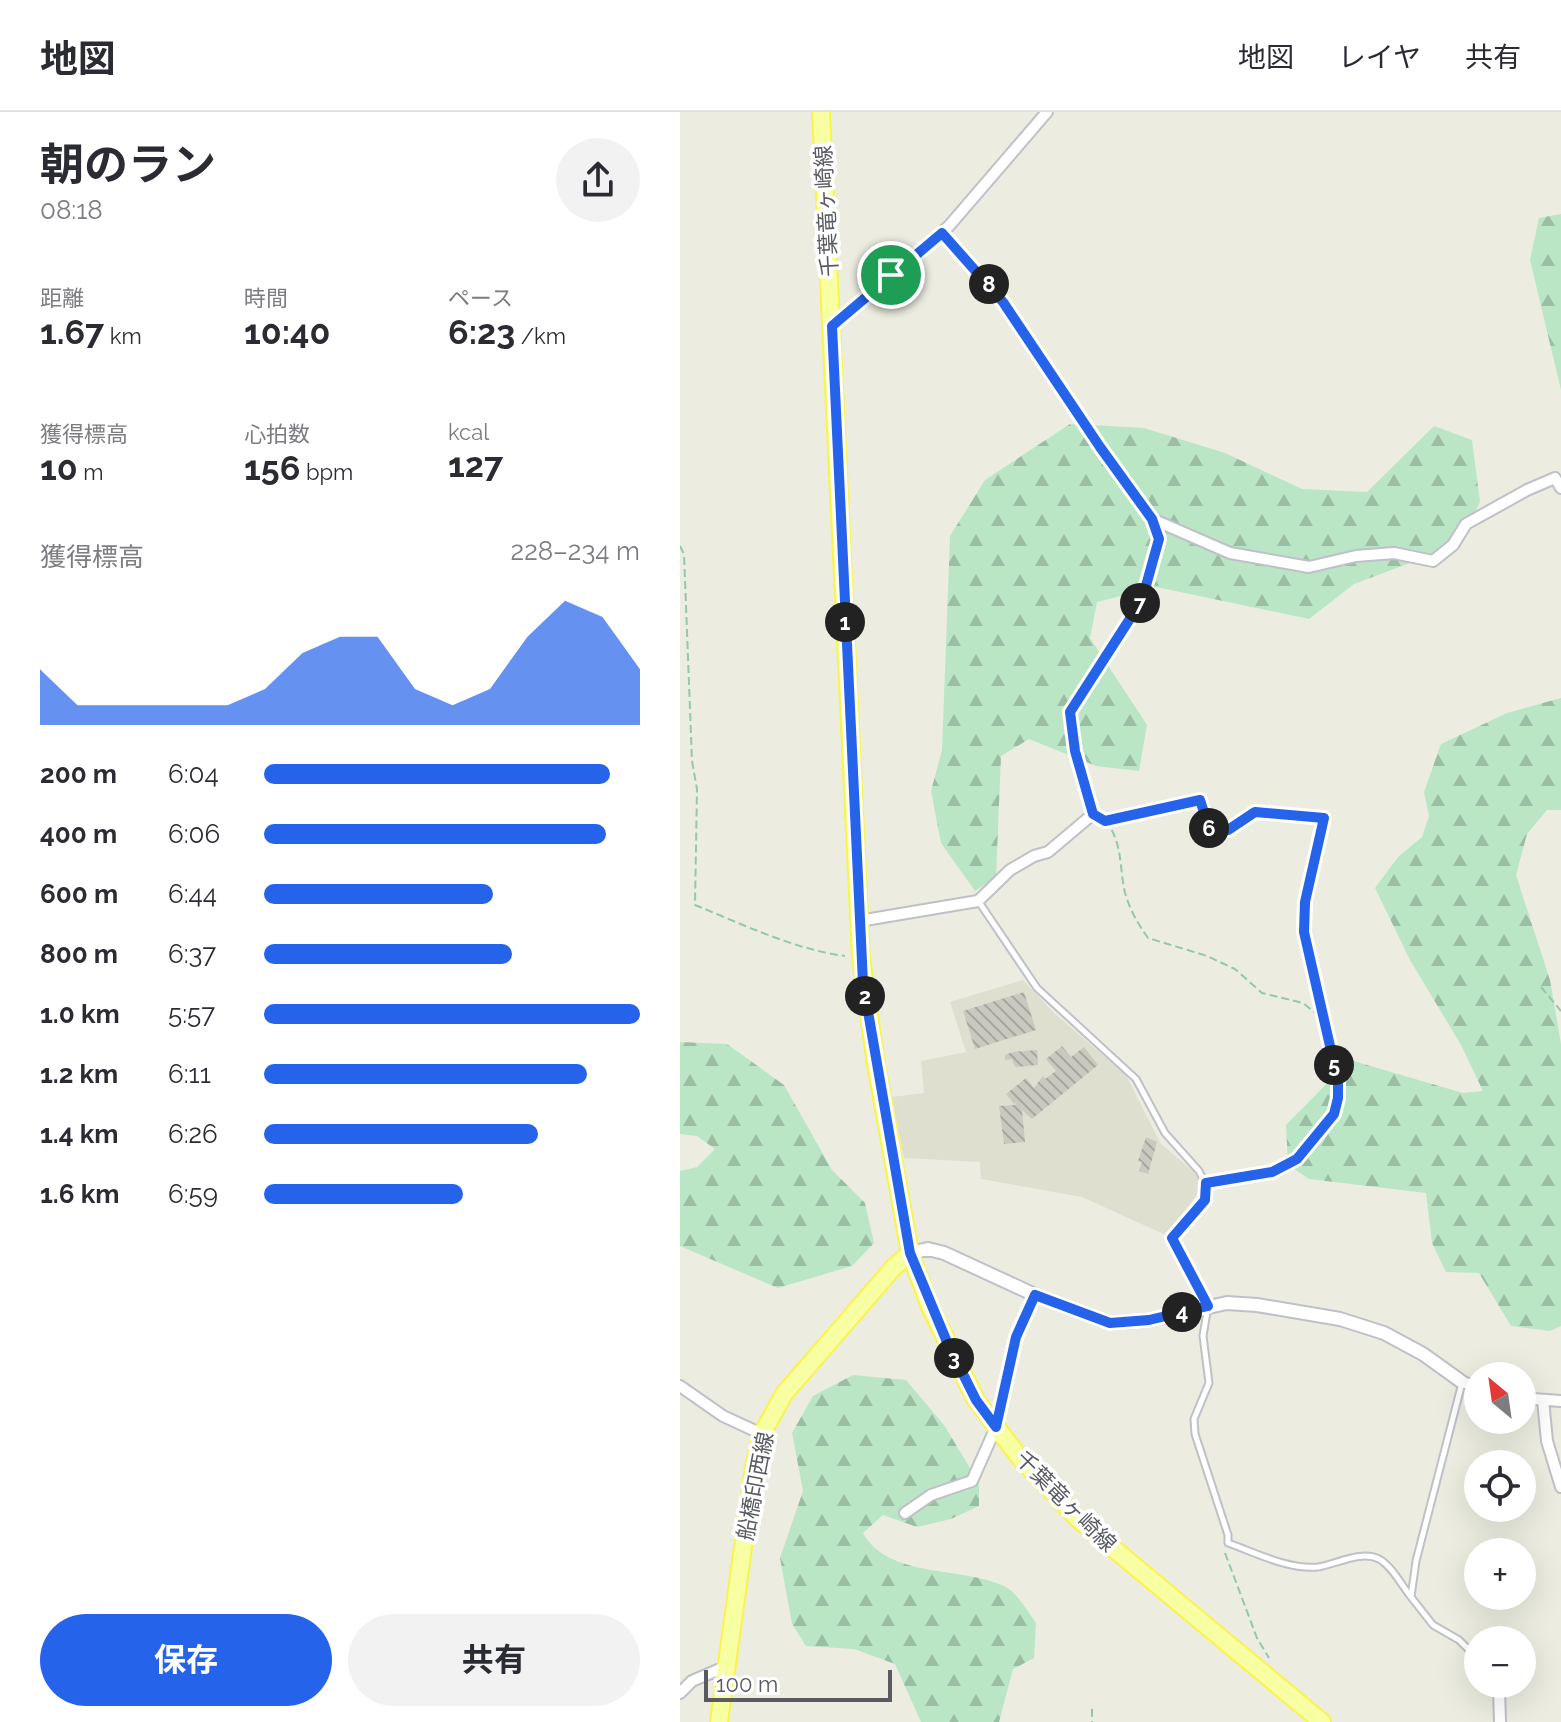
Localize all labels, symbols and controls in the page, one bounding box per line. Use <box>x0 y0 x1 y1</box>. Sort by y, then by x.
text: 地図 <box>40 36 116 81</box>
text: 地図 <box>1238 41 1294 74</box>
text: レイヤ <box>1338 41 1421 74</box>
text: 共有 <box>1465 41 1521 74</box>
button: share <box>556 138 640 222</box>
text: 朝のラン <box>40 139 216 190</box>
street label: 千葉竜ヶ崎線 <box>810 144 842 278</box>
text: 08:18 <box>40 195 103 225</box>
pin <box>857 241 925 309</box>
icon: arrive <box>869 253 913 297</box>
pin: 8 <box>969 264 1009 304</box>
text: 8 <box>982 271 996 297</box>
text: 距離 <box>40 285 84 311</box>
text: 時間 <box>244 285 288 311</box>
text: ペース <box>448 285 513 311</box>
text: 1.67 <box>40 312 104 352</box>
text: 10:40 <box>244 312 330 352</box>
text: 6:23 <box>448 312 515 352</box>
text: km <box>104 323 142 349</box>
text: /km <box>515 323 566 349</box>
text: kcal <box>448 419 489 445</box>
text: 獲得標高 <box>40 421 128 447</box>
text: 心拍数 <box>244 421 310 447</box>
text: 127 <box>448 445 503 485</box>
text: 10 <box>40 448 78 488</box>
text: 156 <box>244 448 300 488</box>
text: m <box>78 459 104 485</box>
text: bpm <box>300 459 353 485</box>
text: 228–234 m <box>511 536 640 566</box>
text: 獲得標高 <box>40 542 144 572</box>
pin: 7 <box>1120 583 1160 623</box>
text: 7 <box>1134 590 1146 616</box>
pin: 1 <box>825 602 865 642</box>
text: 1 <box>840 609 850 635</box>
text: 200 m <box>40 759 117 789</box>
text: 6:04 <box>168 759 219 789</box>
pin: 6 <box>1189 808 1229 848</box>
text: 6 <box>1202 815 1216 841</box>
text: 400 m <box>40 819 117 849</box>
text: 6:06 <box>168 819 220 849</box>
text: 600 m <box>40 879 118 909</box>
text: 6:44 <box>168 879 217 909</box>
text: 800 m <box>40 939 118 969</box>
text: 6:37 <box>168 939 216 969</box>
pin: 2 <box>845 976 885 1016</box>
text: 2 <box>859 983 871 1009</box>
text: 1.0 km <box>40 999 120 1029</box>
text: 5:57 <box>168 999 215 1029</box>
pin: 5 <box>1314 1045 1354 1085</box>
text: 5 <box>1328 1052 1340 1078</box>
text: 1.2 km <box>40 1059 118 1089</box>
text: 6:11 <box>168 1059 211 1089</box>
text: 1.4 km <box>40 1119 119 1149</box>
text: 6:26 <box>168 1119 218 1149</box>
text: 1.6 km <box>40 1179 119 1209</box>
text: 6:59 <box>168 1179 218 1209</box>
pin: 4 <box>1162 1292 1202 1332</box>
text: 4 <box>1176 1299 1188 1325</box>
pin: 3 <box>934 1338 974 1378</box>
text: 3 <box>948 1345 960 1371</box>
north arrow <box>1464 1362 1536 1434</box>
map controls <box>1464 1362 1536 1698</box>
street label: 船橋印西線 <box>732 1430 778 1542</box>
street label: 千葉竜ヶ崎線 <box>1010 1445 1122 1557</box>
button: locate <box>1464 1450 1536 1522</box>
button: + <box>1464 1538 1536 1610</box>
button: 保存 <box>40 1614 332 1706</box>
button: 共有 <box>348 1614 640 1706</box>
button: − <box>1464 1626 1536 1698</box>
scale bar <box>704 1666 892 1702</box>
text: 100 m <box>716 1671 778 1697</box>

